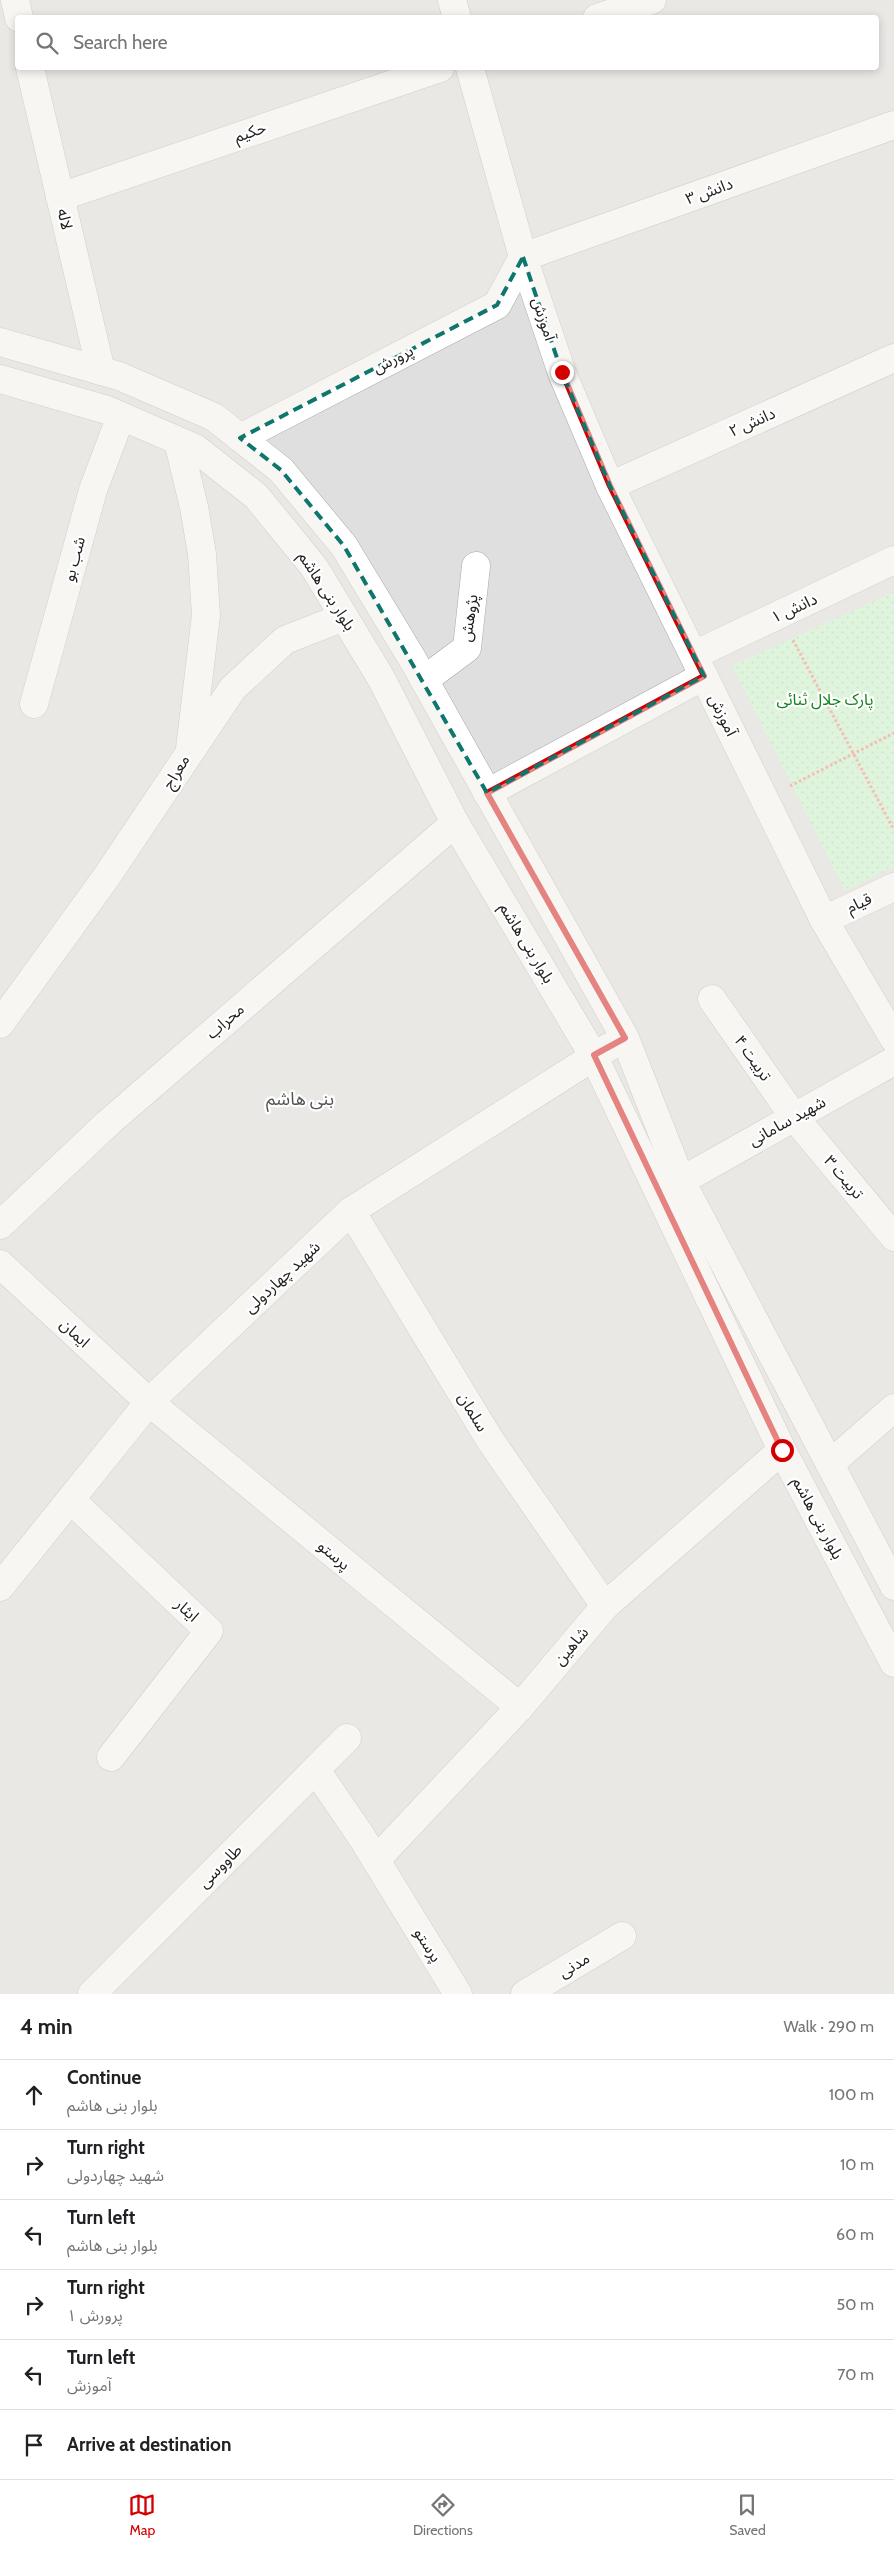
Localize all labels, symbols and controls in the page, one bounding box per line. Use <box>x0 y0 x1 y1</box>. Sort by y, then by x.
search box <box>15 15 879 70</box>
icon: search <box>33 29 61 57</box>
text: Search here <box>73 31 167 54</box>
street label: حکیم <box>232 118 269 149</box>
street label: دانش ۳ <box>683 174 735 208</box>
street label: لاله <box>53 207 77 231</box>
street label: آموزش <box>528 295 560 344</box>
street label: پرورش <box>370 341 417 378</box>
route end <box>551 361 574 384</box>
street label: دانش ۲ <box>726 403 778 441</box>
street label: شب بو <box>59 535 89 583</box>
street label: بلوار بنی هاشم <box>292 548 360 636</box>
street label: دانش ۱ <box>768 589 820 627</box>
street label: پژوهش <box>456 593 483 643</box>
park label: پارک جلال ثنائی <box>776 690 874 710</box>
street label: آموزش <box>705 691 742 740</box>
street label: معراج <box>158 751 196 794</box>
street label: قیام <box>843 889 876 920</box>
street label: بلوار بنی هاشم <box>493 899 558 988</box>
street label: محراب <box>202 999 248 1043</box>
street label: تربیت ۴ <box>731 1032 776 1085</box>
district label: بنی هاشم <box>266 1088 334 1112</box>
street label: شهید سامانی <box>745 1092 829 1150</box>
street label: تربیت ۳ <box>820 1151 868 1203</box>
street label: شهید چهاردولی <box>240 1237 325 1318</box>
street label: ایمان <box>56 1315 94 1351</box>
street label: سلمان <box>454 1389 492 1435</box>
route start <box>771 1439 794 1462</box>
street label: بلوار بنی هاشم <box>786 1474 848 1564</box>
street label: پرستو <box>313 1536 354 1575</box>
street label: ایثار <box>171 1594 203 1626</box>
street label: شاهین <box>550 1623 592 1669</box>
street label: طاووسی <box>194 1840 246 1892</box>
street label: پرستو <box>409 1924 446 1966</box>
street label: مدنی <box>555 1948 593 1982</box>
text: 4 min <box>20 2014 73 2039</box>
text: Walk · 290 m <box>784 2017 874 2036</box>
text: Continue <box>67 2066 141 2089</box>
icon: ahead <box>20 2081 48 2109</box>
text: 100 m <box>829 2085 874 2104</box>
text: بلوار بنی هاشم <box>67 2096 157 2115</box>
text: Turn right <box>67 2136 145 2159</box>
icon: right <box>20 2151 48 2179</box>
text: 10 m <box>840 2155 874 2174</box>
text: شهید چهاردولی <box>67 2166 164 2185</box>
text: Turn left <box>67 2206 135 2229</box>
icon: left <box>20 2221 48 2249</box>
text: 60 m <box>836 2225 874 2244</box>
text: بلوار بنی هاشم <box>67 2236 157 2255</box>
text: Turn right <box>67 2276 145 2299</box>
icon: right <box>20 2291 48 2319</box>
text: 50 m <box>837 2295 874 2314</box>
text: پرورش ۱ <box>67 2306 123 2325</box>
text: Turn left <box>67 2346 135 2369</box>
icon: left <box>20 2361 48 2389</box>
text: 70 m <box>837 2365 874 2384</box>
text: آموزش <box>67 2376 111 2395</box>
icon: arrive <box>20 2431 48 2459</box>
text: Arrive at destination <box>67 2433 231 2456</box>
tab: Map <box>128 2491 156 2539</box>
tab: Directions <box>413 2491 473 2539</box>
tab: Saved <box>729 2491 766 2539</box>

